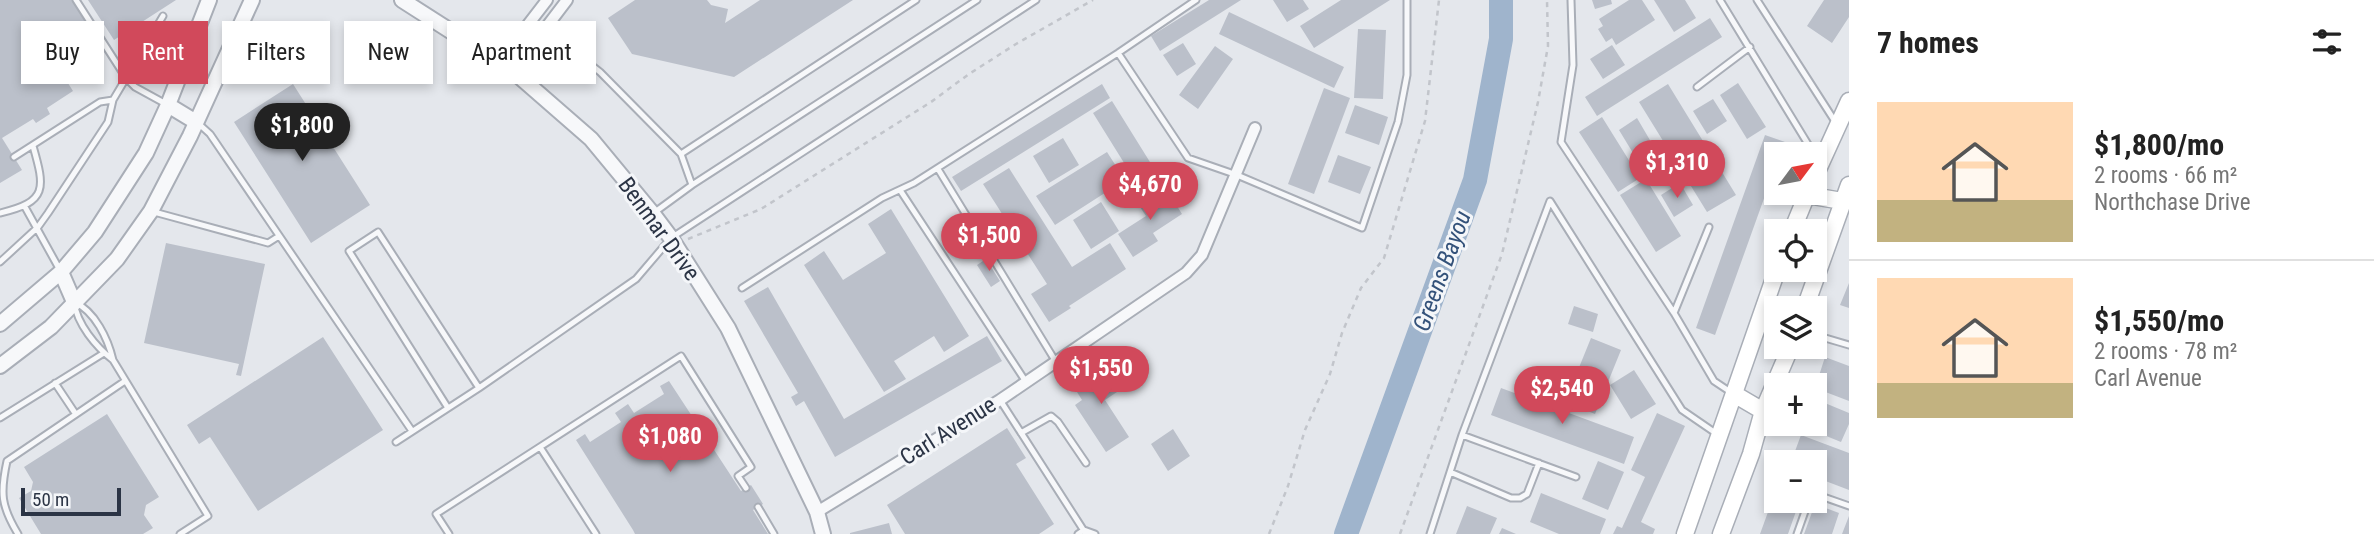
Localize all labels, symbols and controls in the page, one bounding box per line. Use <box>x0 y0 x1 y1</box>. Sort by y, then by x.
chip: Buy <box>21 21 104 84</box>
chip: Rent <box>118 21 208 84</box>
chip: Filters <box>222 21 330 84</box>
chip: New <box>344 21 433 84</box>
chip: Apartment <box>447 21 596 84</box>
icon: filters <box>2308 23 2346 61</box>
text: 7 homes <box>1877 25 1979 60</box>
pin: $1,800 <box>245 104 359 163</box>
text: $1,800 <box>270 112 334 139</box>
text: $1,800/mo <box>2094 127 2224 162</box>
icon: home <box>1933 130 2017 214</box>
pin: $1,310 <box>1620 140 1734 200</box>
north arrow <box>1764 142 1827 205</box>
map controls <box>1764 142 1827 513</box>
text: $1,310 <box>1645 149 1709 176</box>
pin: $4,670 <box>1093 162 1207 222</box>
text: 2 rooms · 66 m² <box>2094 162 2237 189</box>
text: $4,670 <box>1118 171 1182 198</box>
street label: Benmar Drive <box>613 172 705 286</box>
text: Northchase Drive <box>2094 189 2250 216</box>
water label: Greens Bayou <box>1407 207 1477 335</box>
pin: $1,500 <box>932 214 1046 273</box>
button: locate <box>1764 219 1827 282</box>
text: $1,500 <box>957 222 1021 249</box>
button: layers <box>1764 296 1827 359</box>
text: $1,550/mo <box>2094 303 2224 338</box>
icon: home <box>1933 306 2017 390</box>
text: 2 rooms · 78 m² <box>2094 338 2237 365</box>
pin: $1,550 <box>1044 346 1158 406</box>
text: $1,550 <box>1069 355 1133 382</box>
text: Carl Avenue <box>2094 365 2202 392</box>
pin: $2,540 <box>1505 366 1619 426</box>
button: + <box>1764 373 1827 436</box>
text: $2,540 <box>1530 375 1594 402</box>
street label: Carl Avenue <box>895 391 1001 471</box>
pin: $1,080 <box>613 414 727 474</box>
text: $1,080 <box>638 423 702 450</box>
button: − <box>1764 450 1827 513</box>
scale bar <box>21 485 121 517</box>
text: 50 m <box>32 488 69 511</box>

